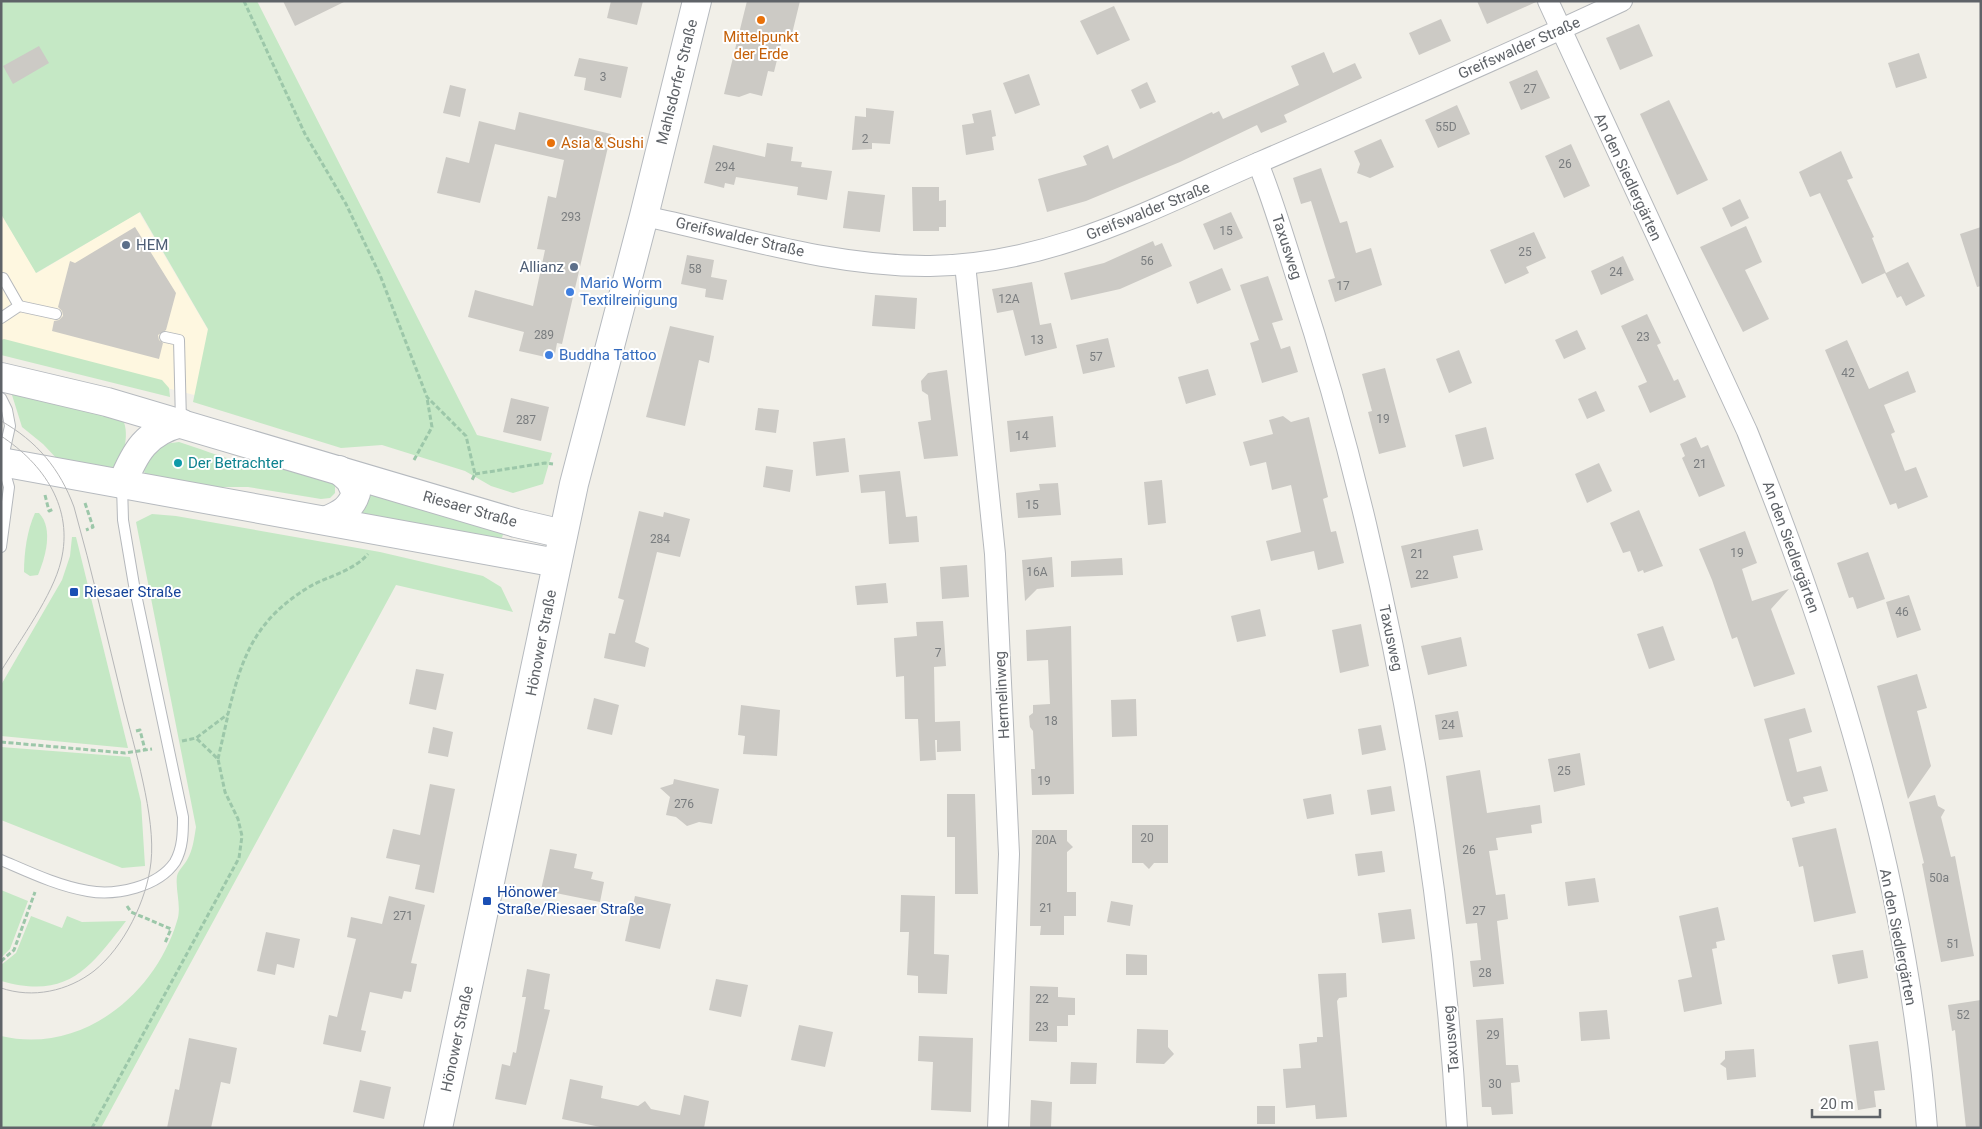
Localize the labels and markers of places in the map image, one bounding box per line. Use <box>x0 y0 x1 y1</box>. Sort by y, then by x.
marker: Mittelpunkt der Erde <box>755 14 767 26</box>
place label: Mittelpunkt der Erde <box>723 28 799 63</box>
place label: Asia & Sushi <box>561 134 644 152</box>
marker: Asia & Sushi <box>545 137 557 149</box>
place label: HEM <box>136 236 168 254</box>
marker: HEM <box>120 239 132 251</box>
place label: Allianz <box>519 258 564 276</box>
marker: Allianz <box>568 261 580 273</box>
place label: Mario Worm Textilreinigung <box>580 274 678 309</box>
marker: Mario Worm Textilreinigung <box>564 286 576 298</box>
place label: Buddha Tattoo <box>559 346 656 364</box>
marker: Buddha Tattoo <box>543 349 555 361</box>
place label: Der Betrachter <box>188 454 284 472</box>
marker: Der Betrachter <box>172 457 184 469</box>
place label: Riesaer Straße <box>84 583 181 601</box>
marker: Riesaer Straße <box>68 586 80 598</box>
place label: Hönower Straße/Riesaer Straße <box>497 883 644 918</box>
marker: Hönower Straße/Riesaer Straße <box>481 895 493 907</box>

